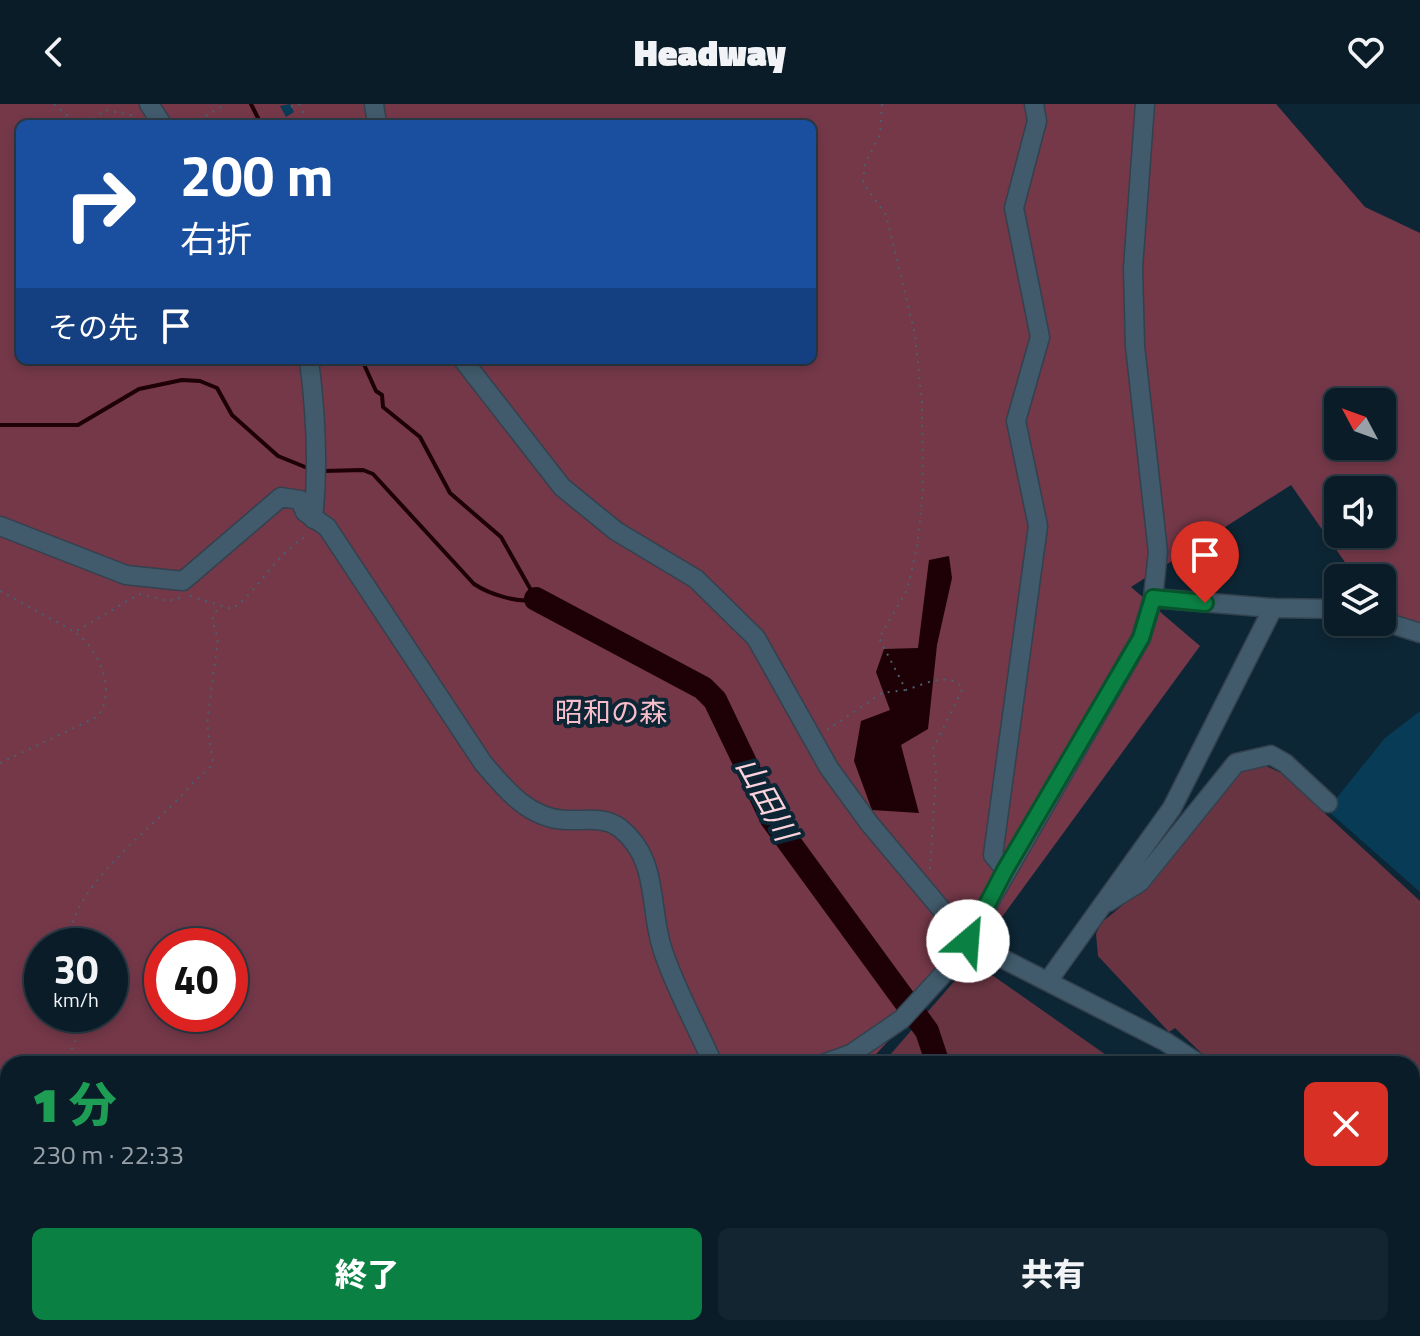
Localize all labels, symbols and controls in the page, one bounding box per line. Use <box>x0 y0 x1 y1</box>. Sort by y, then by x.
text: Headway <box>634 25 786 80</box>
icon: back <box>32 30 76 74</box>
icon: heart <box>1344 30 1388 74</box>
text: 200 m <box>180 133 333 218</box>
icon: right <box>48 152 152 256</box>
text: 右折 <box>180 211 252 266</box>
text: その先 <box>48 304 138 350</box>
icon: arrive <box>154 304 198 348</box>
north arrow <box>1324 388 1396 460</box>
map controls <box>1324 388 1396 636</box>
button: sound <box>1324 476 1396 548</box>
pin <box>1171 521 1239 603</box>
icon: arrive <box>1183 533 1227 577</box>
button: layers <box>1324 564 1396 636</box>
park label: 昭和の森 <box>555 690 667 733</box>
water label: 山田川 <box>725 748 810 852</box>
position arrow <box>926 899 1010 983</box>
speed limit sign: 40 <box>144 928 248 1032</box>
text: 30 <box>54 939 98 1000</box>
text: km/h <box>53 984 99 1015</box>
text: 1 分 <box>32 1068 117 1141</box>
button: close <box>1304 1082 1388 1166</box>
text: 230 m · 22:33 <box>32 1135 184 1174</box>
button: 終了 <box>32 1228 702 1320</box>
button: 共有 <box>718 1228 1388 1320</box>

